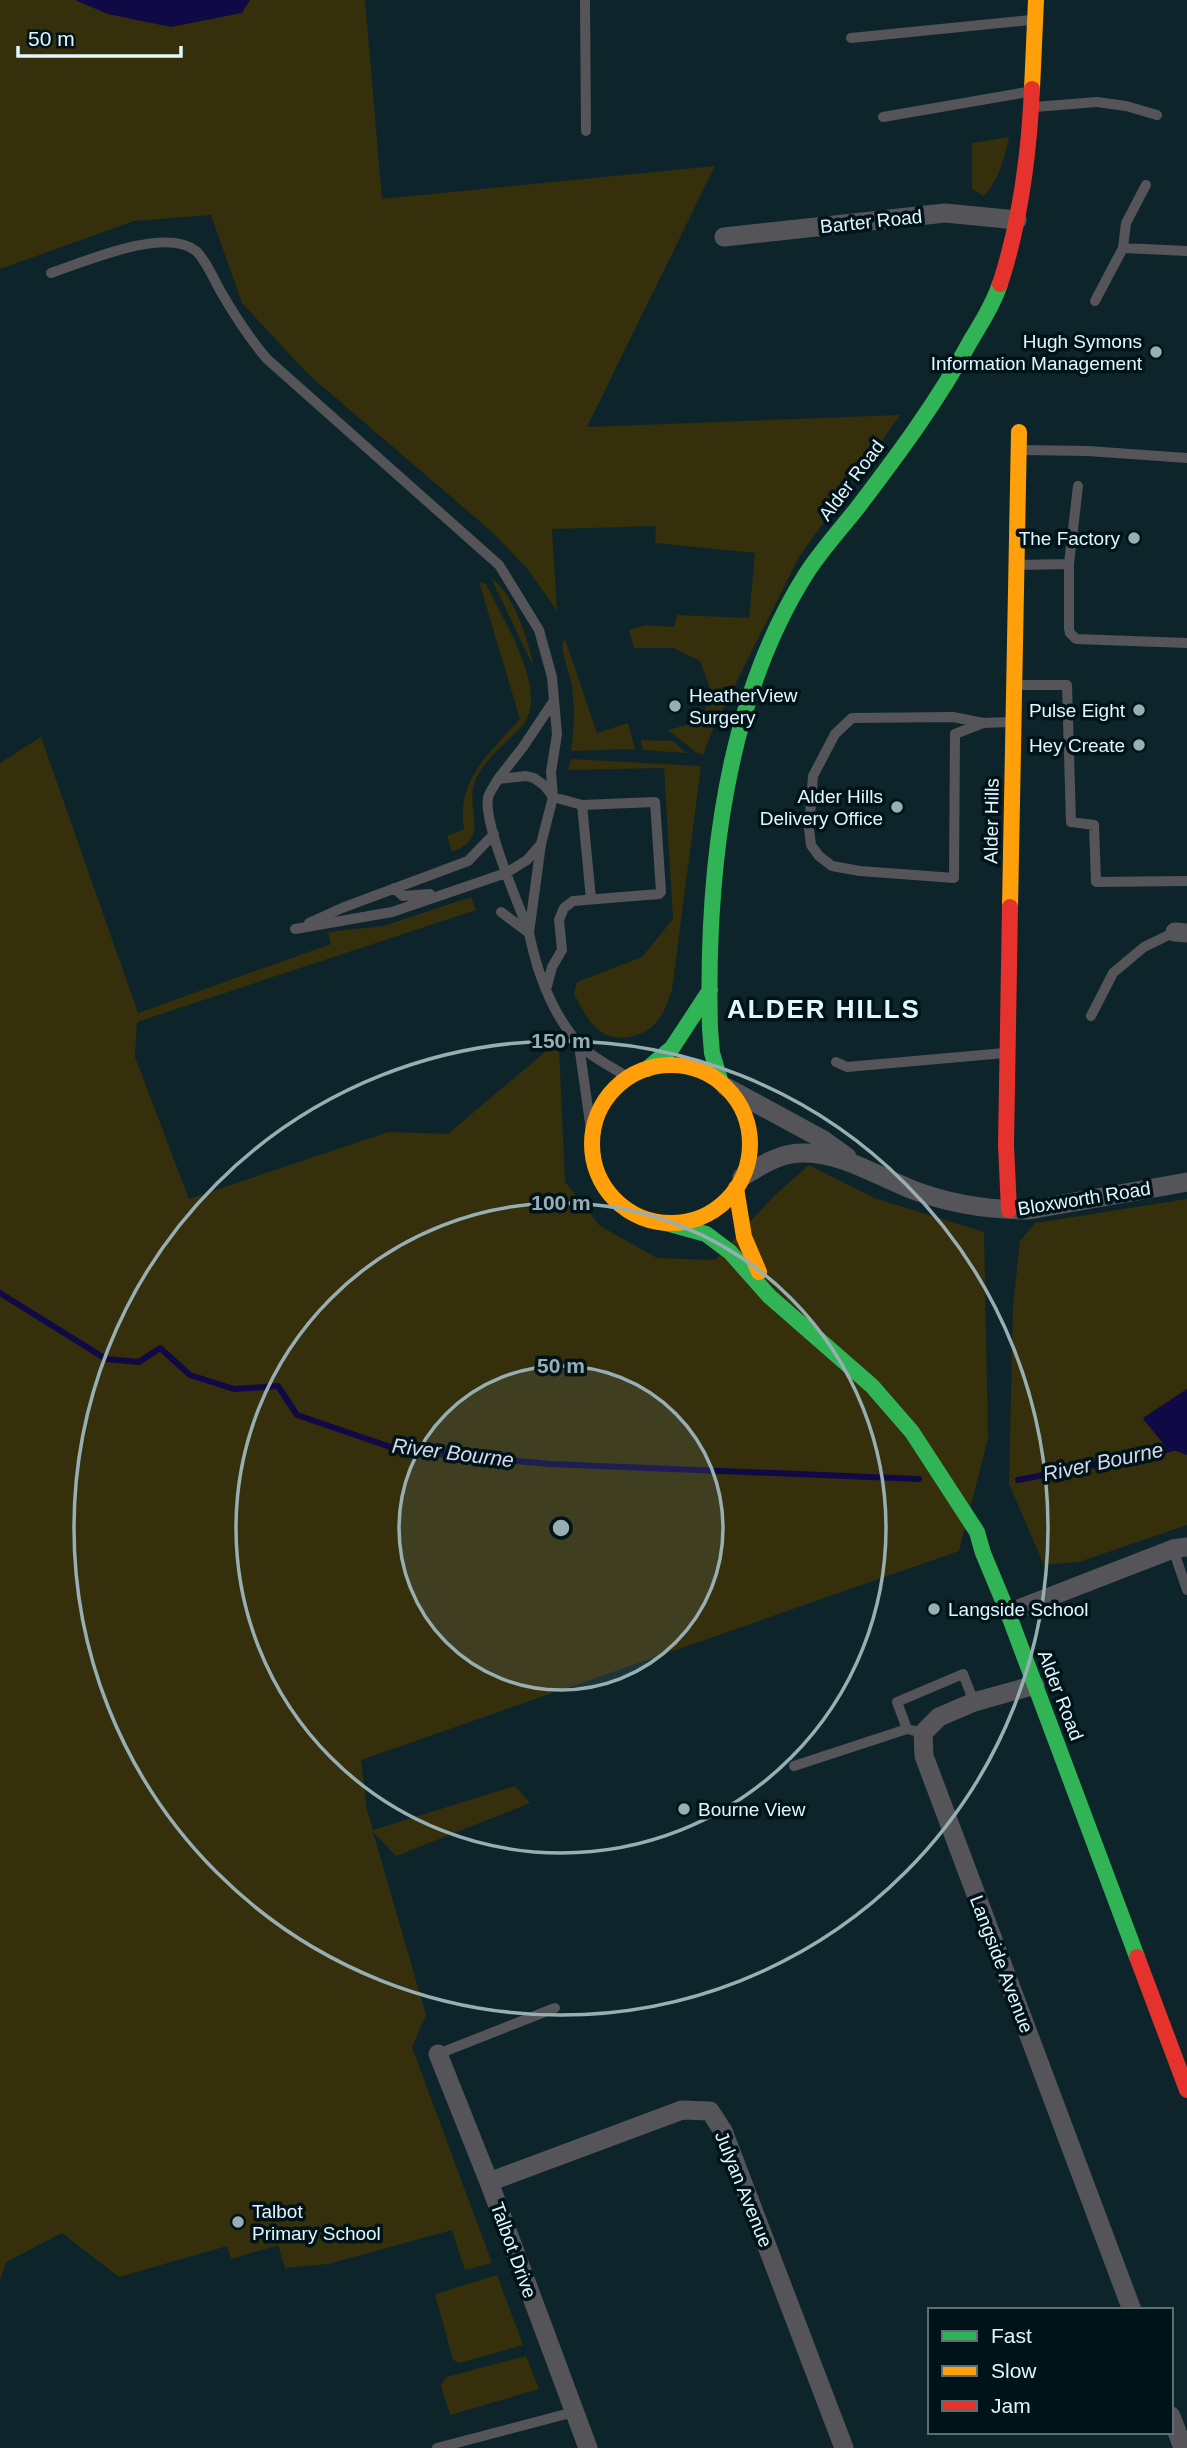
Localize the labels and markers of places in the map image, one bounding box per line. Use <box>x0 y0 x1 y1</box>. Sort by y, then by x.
place label: Hugh Symons Information Management <box>931 331 1143 374</box>
marker: Hugh Symons Information Management <box>1148 344 1164 360</box>
place label: The Factory <box>1019 528 1120 549</box>
marker: The Factory <box>1126 530 1142 546</box>
place label: HeatherView Surgery <box>689 685 798 728</box>
marker: HeatherView Surgery <box>667 698 683 714</box>
place label: Pulse Eight <box>1029 700 1126 721</box>
marker: Pulse Eight <box>1131 702 1147 718</box>
place label: Hey Create <box>1029 735 1125 756</box>
marker: Hey Create <box>1131 737 1147 753</box>
place label: Alder Hills Delivery Office <box>760 786 883 829</box>
marker: Alder Hills Delivery Office <box>889 799 905 815</box>
centre of rings <box>549 1516 573 1540</box>
place label: Langside School <box>948 1599 1089 1620</box>
marker: Langside School <box>926 1601 942 1617</box>
place label: Bourne View <box>698 1799 806 1820</box>
marker: Bourne View <box>676 1801 692 1817</box>
place label: Talbot Primary School <box>252 2201 381 2244</box>
marker: Talbot Primary School <box>230 2214 246 2230</box>

